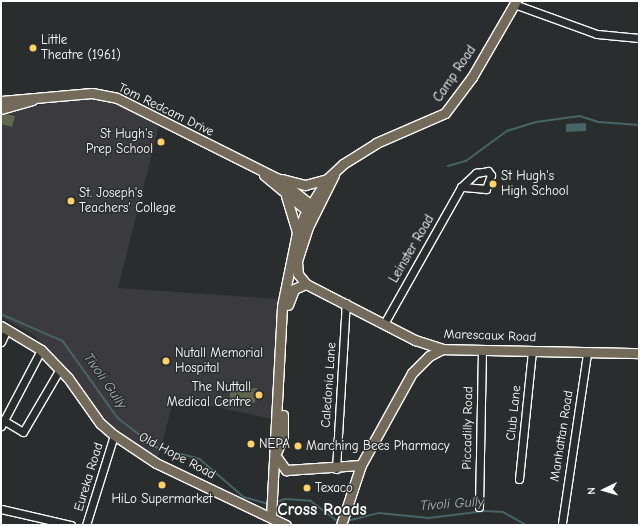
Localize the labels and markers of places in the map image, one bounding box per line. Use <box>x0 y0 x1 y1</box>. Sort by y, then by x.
place label: Little Theatre (1961) <box>41 33 121 64</box>
marker: Little Theatre (1961) <box>28 43 38 53</box>
place label: St Hugh's Prep School <box>86 127 153 158</box>
marker: St Hugh's Prep School <box>156 137 166 147</box>
place label: St Hugh's High School <box>501 169 569 200</box>
marker: St Hugh's High School <box>488 179 498 189</box>
place label: St. Joseph's Teachers' College <box>79 186 176 217</box>
marker: St. Joseph's Teachers' College <box>66 196 76 206</box>
place label: Nutall Memorial Hospital <box>175 346 263 377</box>
marker: Nutall Memorial Hospital <box>160 355 172 367</box>
place label: The Nuttall Medical Centre <box>167 380 251 411</box>
marker: The Nuttall Medical Centre <box>254 390 264 400</box>
place label: NEPA <box>259 436 290 452</box>
place label: Marching Bees Pharmacy <box>306 438 449 454</box>
marker: NEPA <box>246 439 256 449</box>
marker: Marching Bees Pharmacy <box>293 441 303 451</box>
marker: HiLo Supermarket <box>157 480 167 490</box>
place label: Texaco <box>315 480 353 496</box>
marker: Texaco <box>302 483 312 493</box>
place label: HiLo Supermarket <box>111 491 213 507</box>

